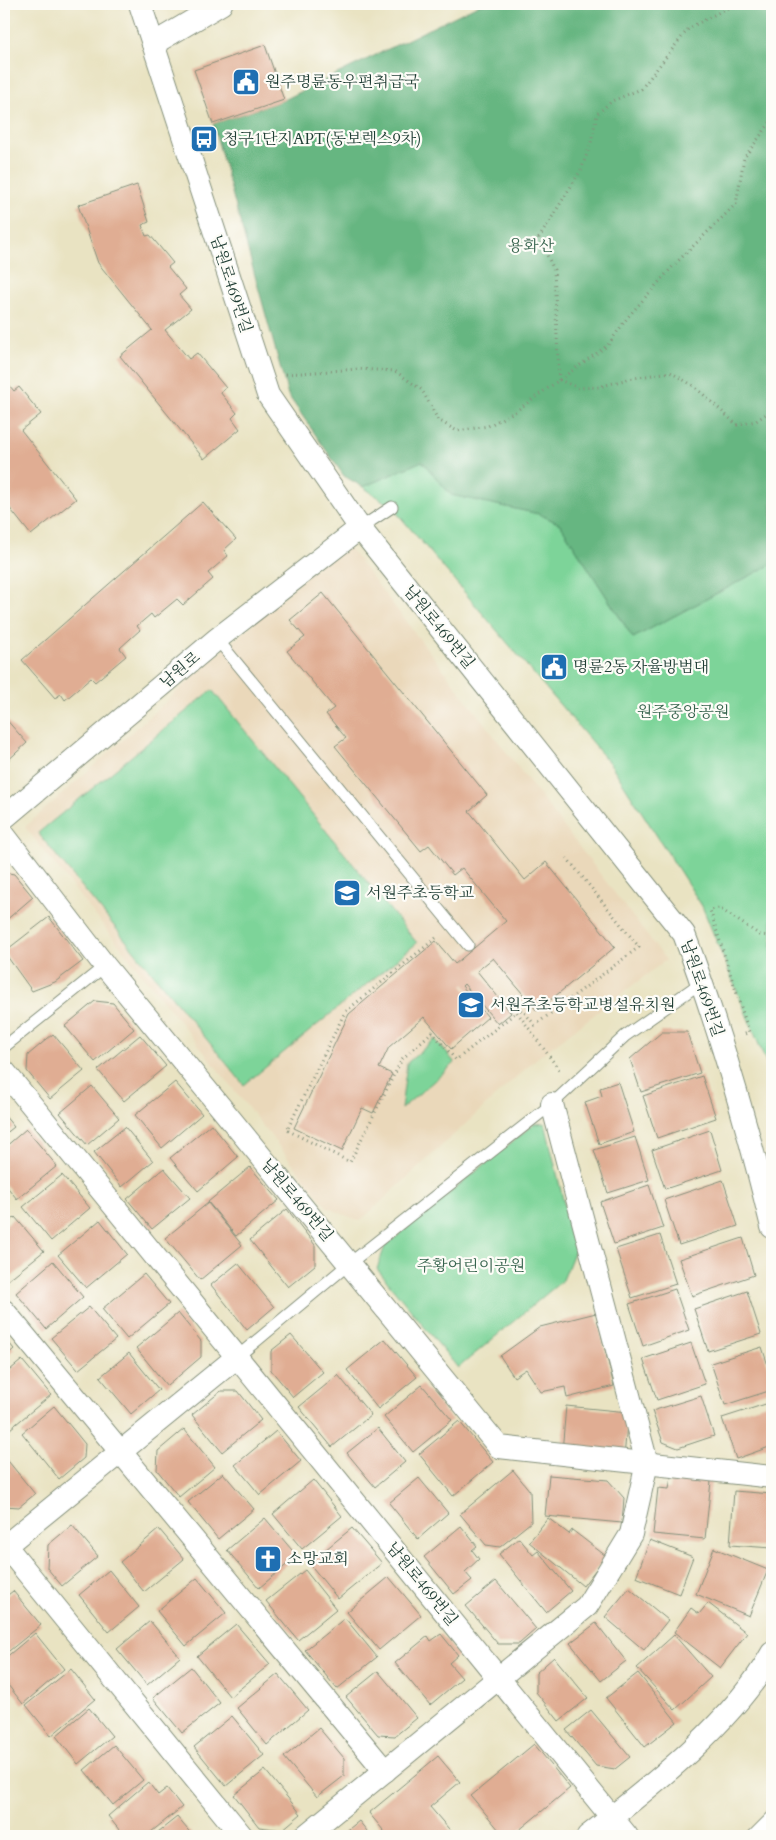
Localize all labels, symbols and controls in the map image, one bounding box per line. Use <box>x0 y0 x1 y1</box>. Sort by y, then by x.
public building icon: 원주명륜동우편취급국 <box>231 67 261 97</box>
place label: 원주명륜동우편취급국 <box>265 71 420 93</box>
bus stop icon: 청구1단지APT(동보렉스9차) <box>189 124 219 154</box>
place label: 청구1단지APT(동보렉스9차) <box>223 128 421 150</box>
street label: 남원로469번길 <box>205 232 257 336</box>
park label: 용화산 <box>508 235 555 257</box>
street label: 남원로469번길 <box>398 580 480 674</box>
street label: 남원로 <box>155 646 205 693</box>
public building icon: 명륜2동 자율방범대 <box>539 652 569 682</box>
place label: 명륜2동 자율방범대 <box>573 656 709 678</box>
park label: 원주중앙공원 <box>637 701 729 723</box>
school or university icon: 서원주초등학교 <box>332 878 362 908</box>
place label: 서원주초등학교 <box>366 882 474 904</box>
street label: 남원로469번길 <box>675 936 729 1040</box>
school or university icon: 서원주초등학교병설유치원 <box>456 990 486 1020</box>
place label: 서원주초등학교병설유치원 <box>490 994 675 1016</box>
street label: 남원로469번길 <box>256 1154 338 1246</box>
park label: 주황어린이공원 <box>417 1255 525 1277</box>
street label: 남원로469번길 <box>381 1537 463 1631</box>
church icon: 소망교회 <box>253 1544 283 1574</box>
place label: 소망교회 <box>287 1548 349 1570</box>

